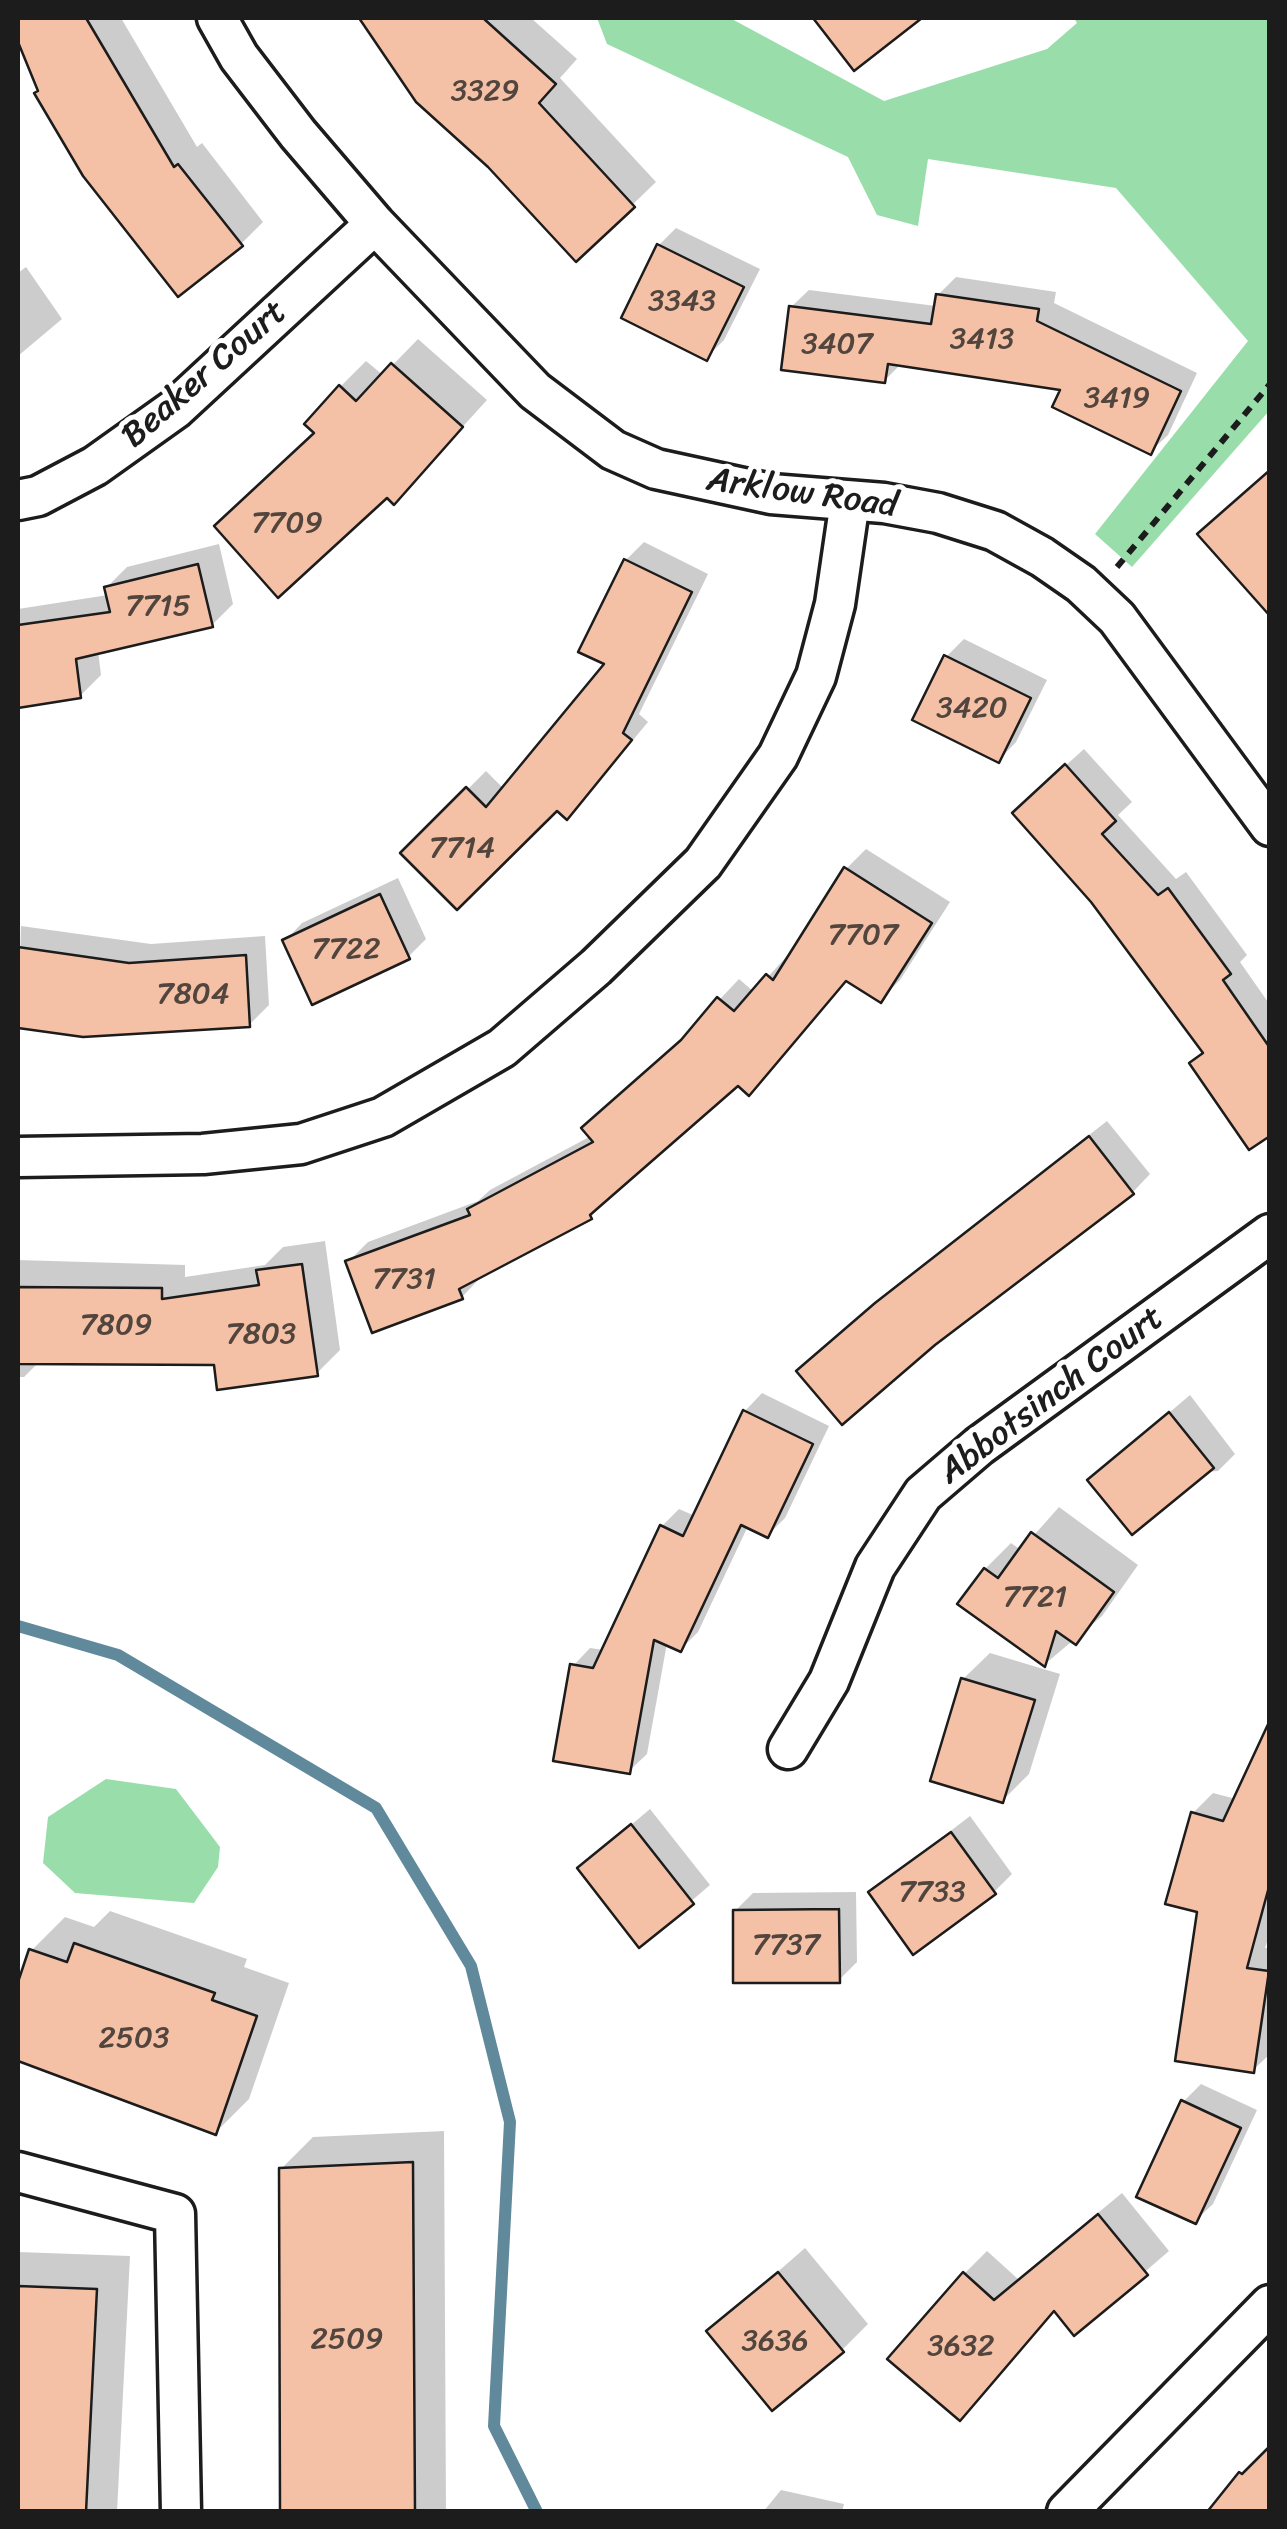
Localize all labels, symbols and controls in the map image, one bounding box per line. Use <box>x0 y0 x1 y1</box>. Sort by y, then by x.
house number: 3329 <box>451 74 519 110</box>
house number: 3343 <box>648 284 716 320</box>
street label: Beaker Court <box>114 292 296 458</box>
house number: 3413 <box>950 322 1014 358</box>
house number: 3407 <box>801 327 873 363</box>
house number: 3419 <box>1084 381 1150 417</box>
street label: Arklow Road <box>704 460 900 528</box>
house number: 7709 <box>251 506 323 542</box>
house number: 7715 <box>125 589 191 625</box>
house number: 3420 <box>936 691 1008 727</box>
house number: 7714 <box>429 831 495 867</box>
house number: 7707 <box>828 918 898 954</box>
house number: 7722 <box>312 932 380 968</box>
house number: 7804 <box>157 977 229 1013</box>
house number: 7731 <box>372 1262 436 1298</box>
street label: Abbotsinch Court <box>931 1298 1173 1494</box>
house number: 7809 <box>80 1308 152 1344</box>
house number: 7803 <box>226 1317 296 1353</box>
house number: 7721 <box>1003 1580 1067 1616</box>
house number: 7733 <box>898 1875 966 1911</box>
house number: 7737 <box>752 1928 820 1964</box>
house number: 2503 <box>98 2021 170 2057</box>
house number: 2509 <box>310 2322 384 2358</box>
house number: 3636 <box>741 2324 809 2360</box>
house number: 3632 <box>927 2329 995 2365</box>

